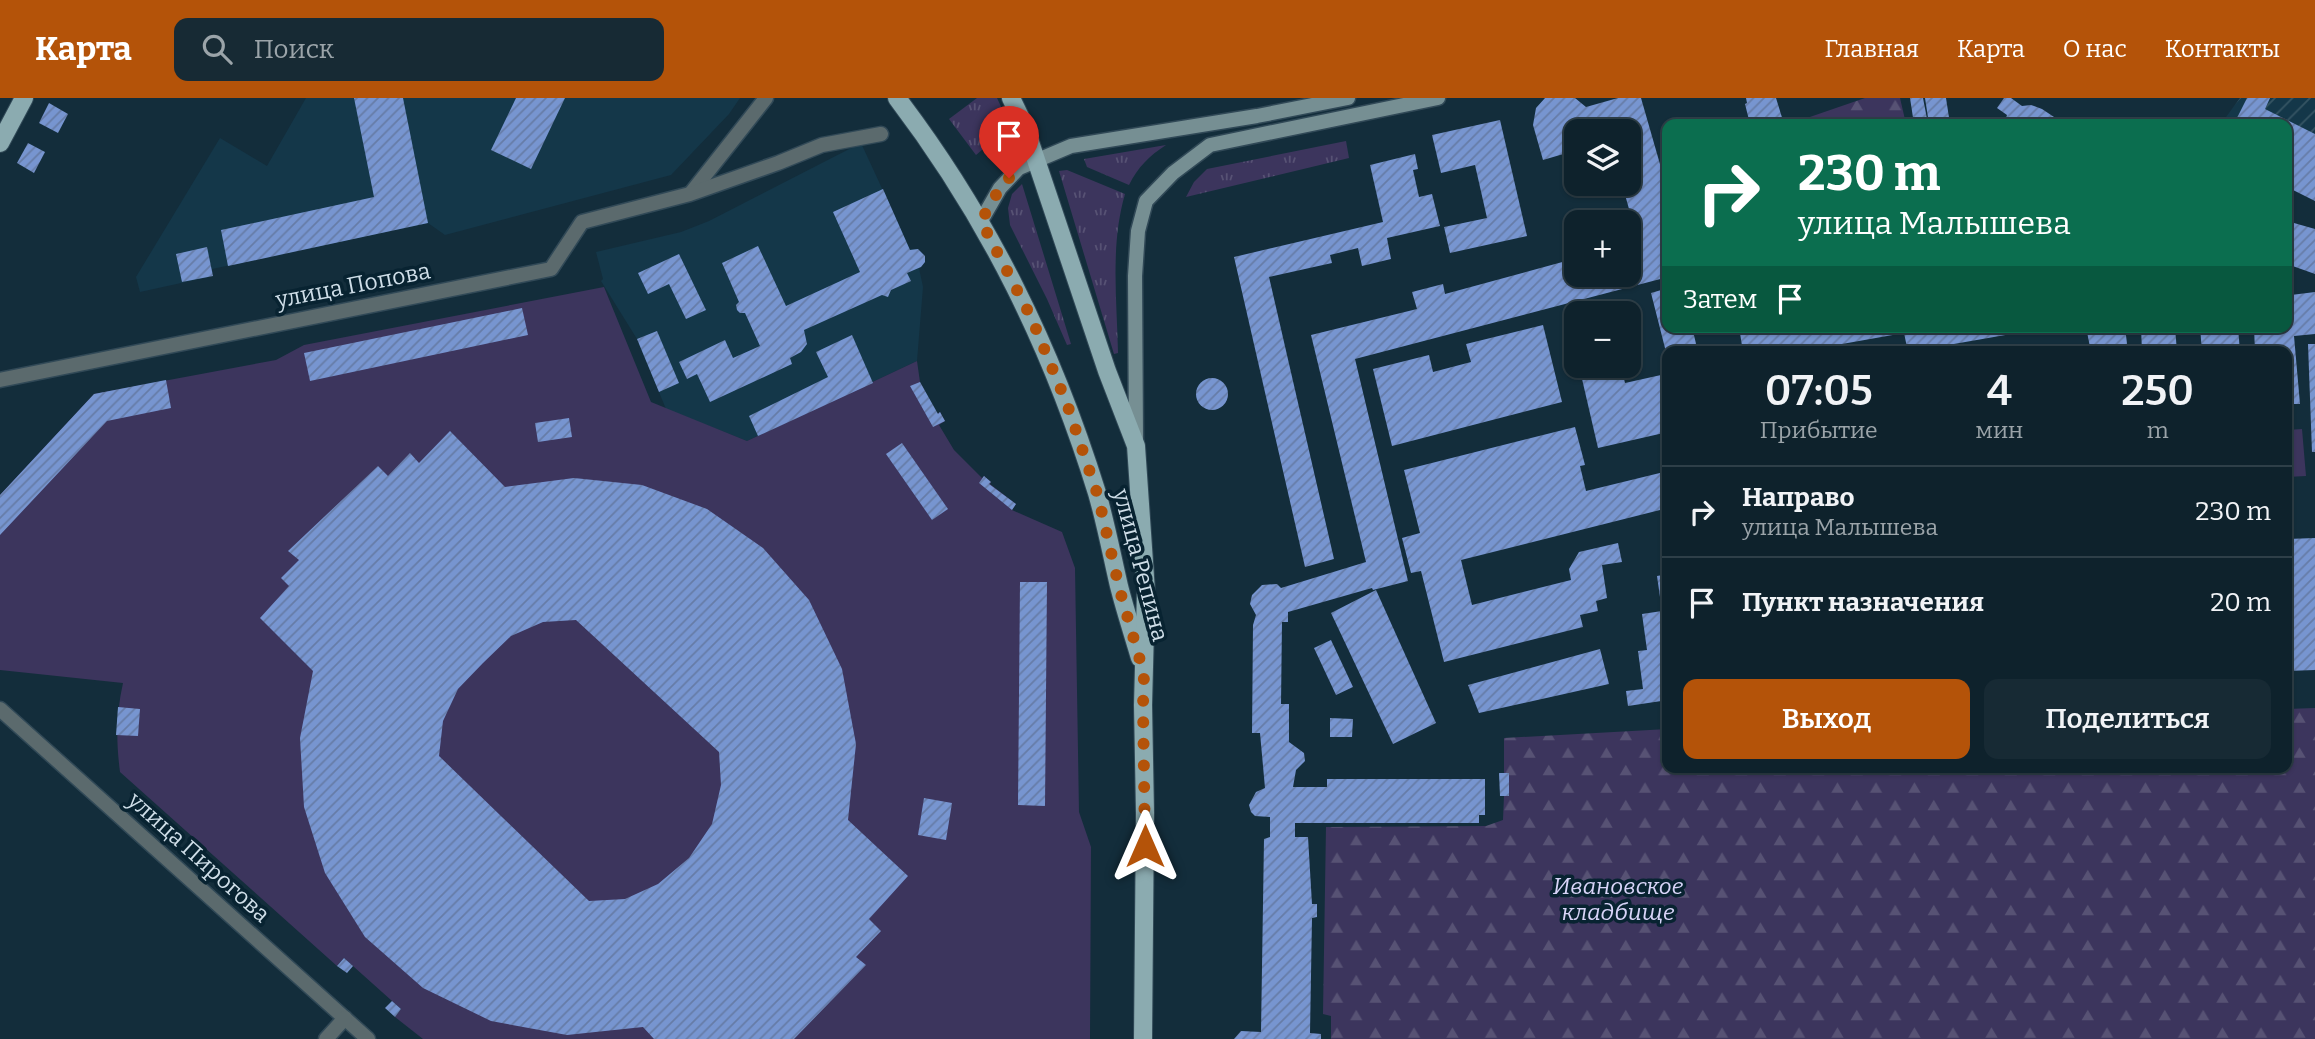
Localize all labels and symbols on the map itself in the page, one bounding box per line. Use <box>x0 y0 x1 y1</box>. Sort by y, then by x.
pin <box>979 106 1039 178</box>
street label: улица Попова <box>272 256 433 314</box>
street label: улица Репина <box>1107 485 1175 645</box>
street label: улица Пирогова <box>121 785 276 928</box>
position arrow <box>1108 809 1182 883</box>
park label: Ивановское кладбище <box>1553 872 1684 926</box>

